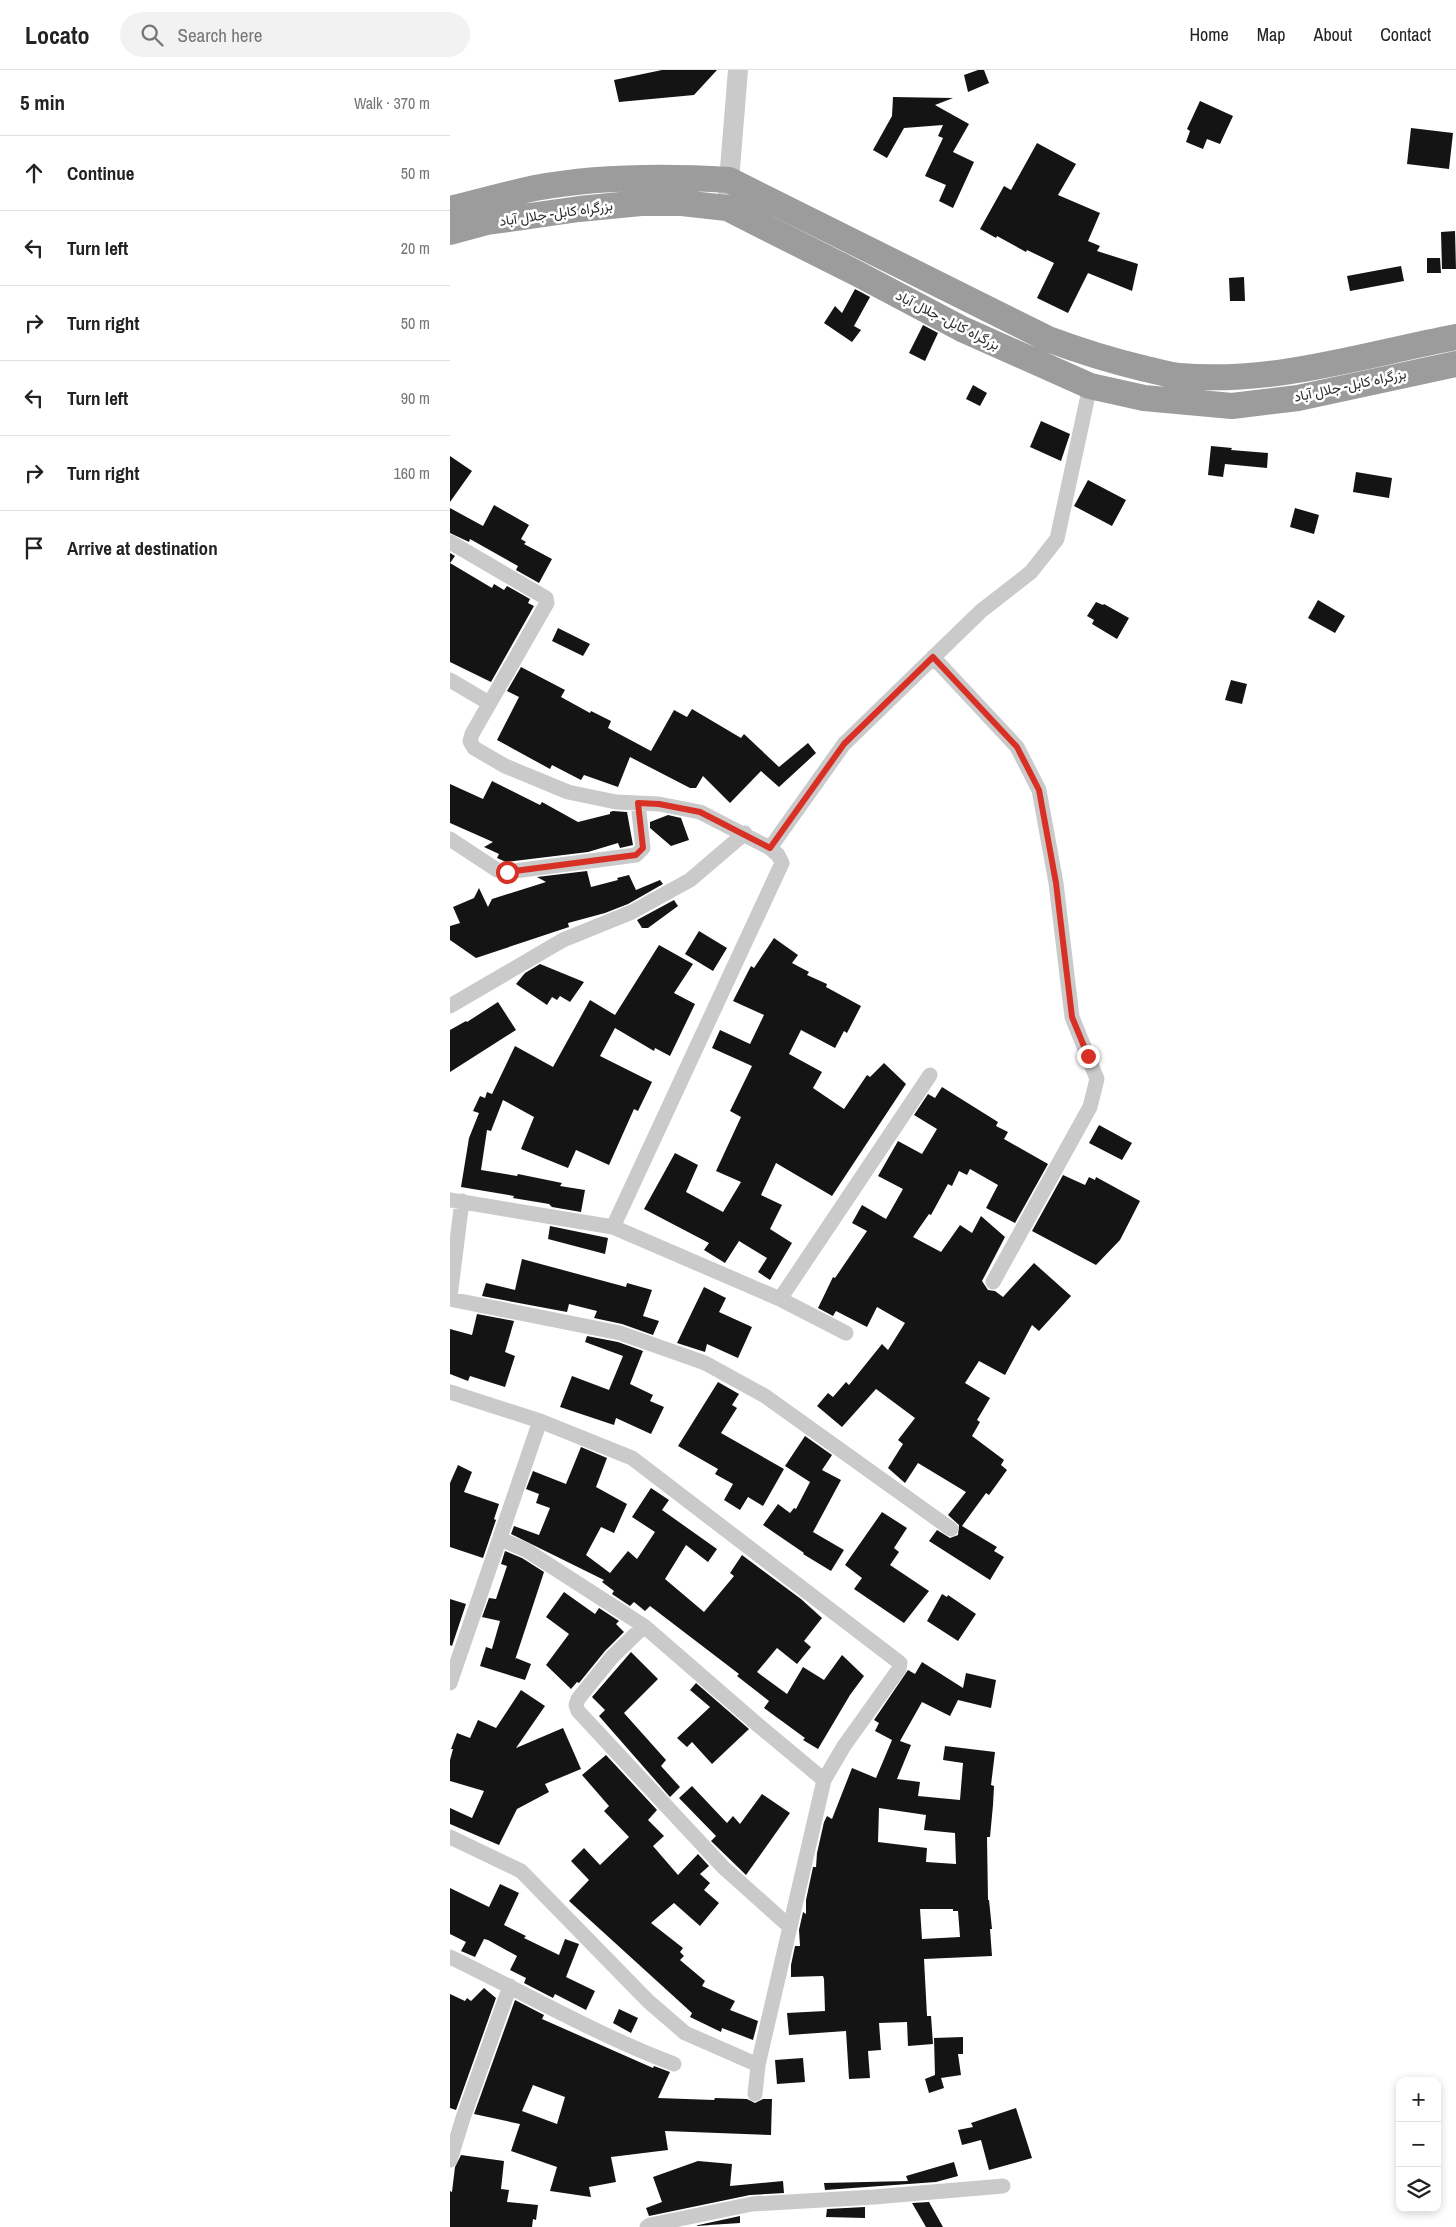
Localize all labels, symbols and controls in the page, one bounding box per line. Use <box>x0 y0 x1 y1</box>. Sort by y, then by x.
search box <box>120 12 470 57</box>
text: Locato <box>25 19 90 51</box>
icon: search <box>138 21 166 49</box>
text: Search here <box>178 22 262 48</box>
text: Home <box>1189 22 1229 47</box>
text: Map <box>1257 22 1286 47</box>
text: About <box>1314 22 1352 47</box>
text: Contact <box>1380 22 1431 47</box>
text: 5 min <box>20 88 65 117</box>
text: Walk · 370 m <box>354 92 430 114</box>
icon: ahead <box>20 159 48 187</box>
text: Continue <box>67 160 135 186</box>
text: 50 m <box>401 162 430 184</box>
street label: بزرگراه کابل- جلال آباد <box>498 196 614 231</box>
icon: left <box>20 234 48 262</box>
text: Turn left <box>67 235 128 261</box>
text: 20 m <box>401 237 430 259</box>
street label: بزرگراه کابل- جلال آباد <box>892 286 1003 355</box>
icon: right <box>20 309 48 337</box>
text: Turn right <box>67 310 139 336</box>
text: 50 m <box>401 312 430 334</box>
street label: بزرگراه کابل- جلال آباد <box>1292 364 1408 407</box>
icon: left <box>20 384 48 412</box>
text: Turn left <box>67 385 128 411</box>
text: 90 m <box>401 387 430 409</box>
icon: right <box>20 459 48 487</box>
text: Turn right <box>67 460 139 486</box>
text: 160 m <box>394 462 430 484</box>
icon: arrive <box>20 534 48 562</box>
text: Arrive at destination <box>67 535 218 561</box>
route start <box>496 861 519 884</box>
route end <box>1077 1045 1100 1068</box>
map controls <box>1396 2077 1441 2212</box>
button: + <box>1396 2077 1441 2122</box>
button: − <box>1396 2122 1441 2167</box>
button: layers <box>1396 2167 1441 2212</box>

